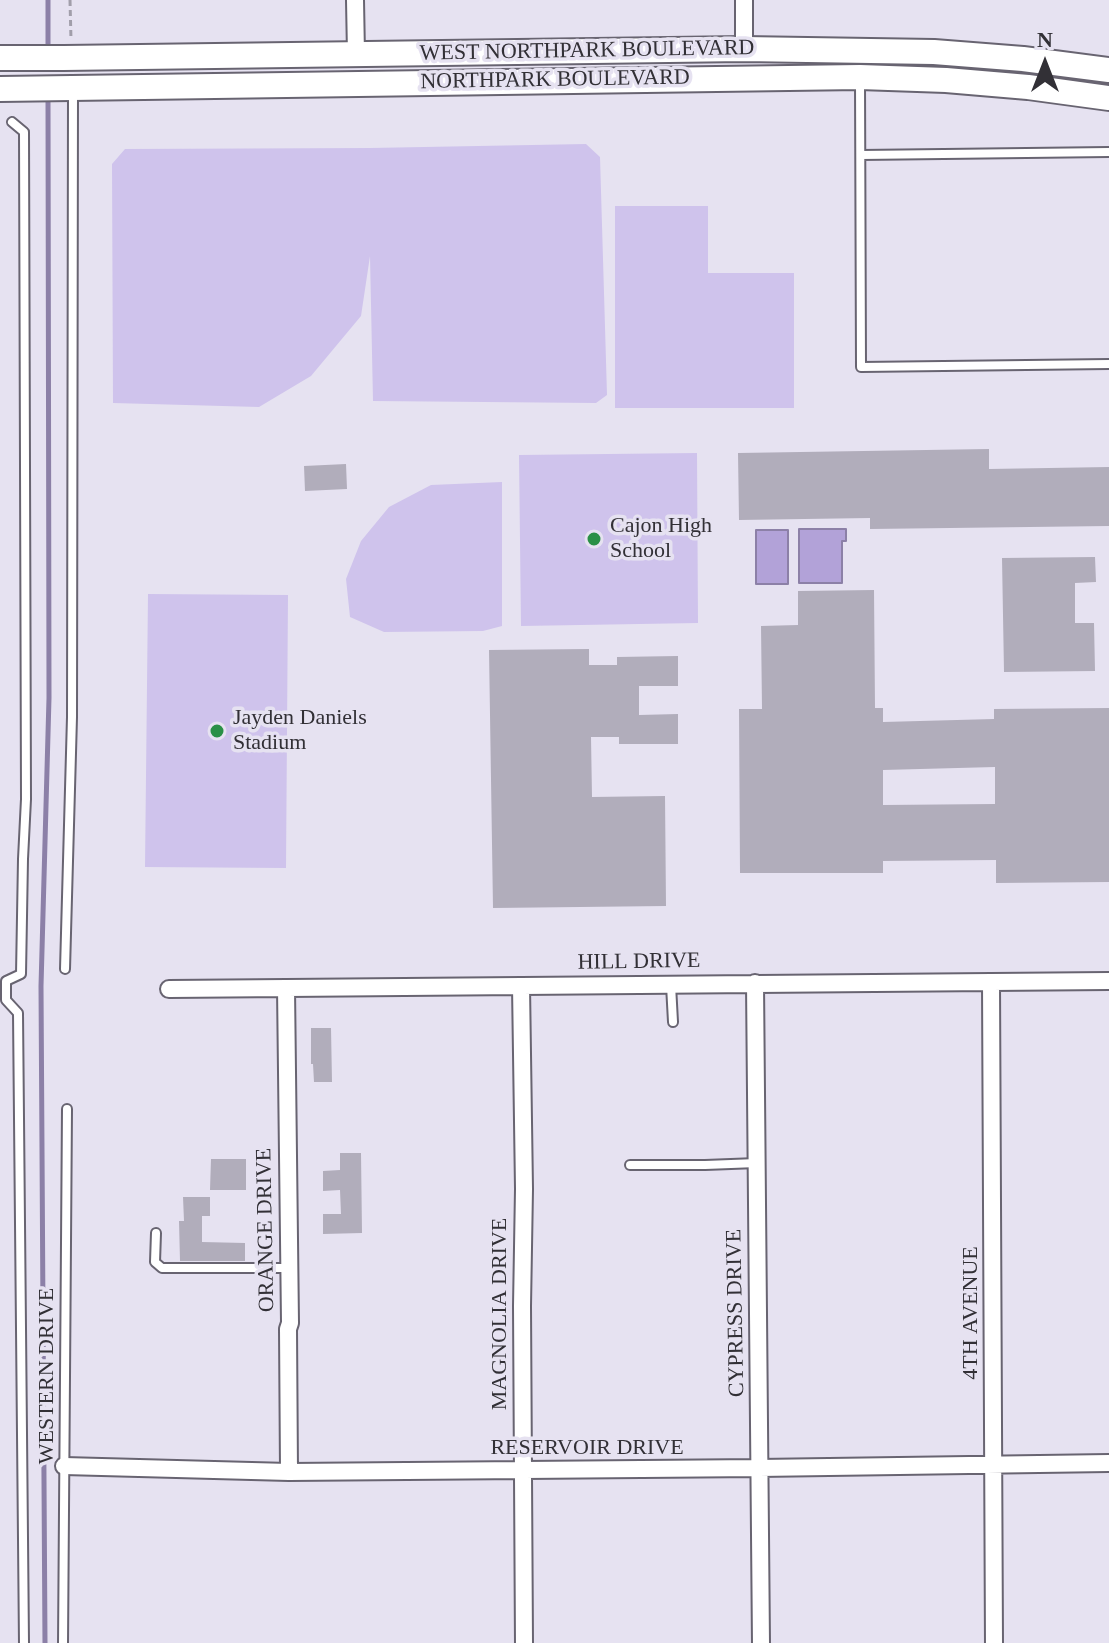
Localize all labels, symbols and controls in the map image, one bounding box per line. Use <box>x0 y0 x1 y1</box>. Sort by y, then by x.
north arrow <box>1005 24 1085 104</box>
text: N <box>1037 27 1053 52</box>
street label: WEST NORTHPARK BOULEVARD <box>419 35 755 67</box>
street label: NORTHPARK BOULEVARD <box>420 64 690 96</box>
place label: Cajon High School <box>610 513 712 564</box>
marker: Cajon High School <box>585 530 603 548</box>
place label: Jayden Daniels Stadium <box>233 705 367 756</box>
marker: Jayden Daniels Stadium <box>208 722 226 740</box>
street label: HILL DRIVE <box>577 948 701 976</box>
street label: ORANGE DRIVE <box>251 1148 281 1312</box>
street label: MAGNOLIA DRIVE <box>487 1218 513 1410</box>
street label: CYPRESS DRIVE <box>721 1229 751 1397</box>
street label: 4TH AVENUE <box>958 1246 984 1380</box>
street label: WESTERN DRIVE <box>34 1288 60 1464</box>
street label: RESERVOIR DRIVE <box>490 1435 684 1461</box>

